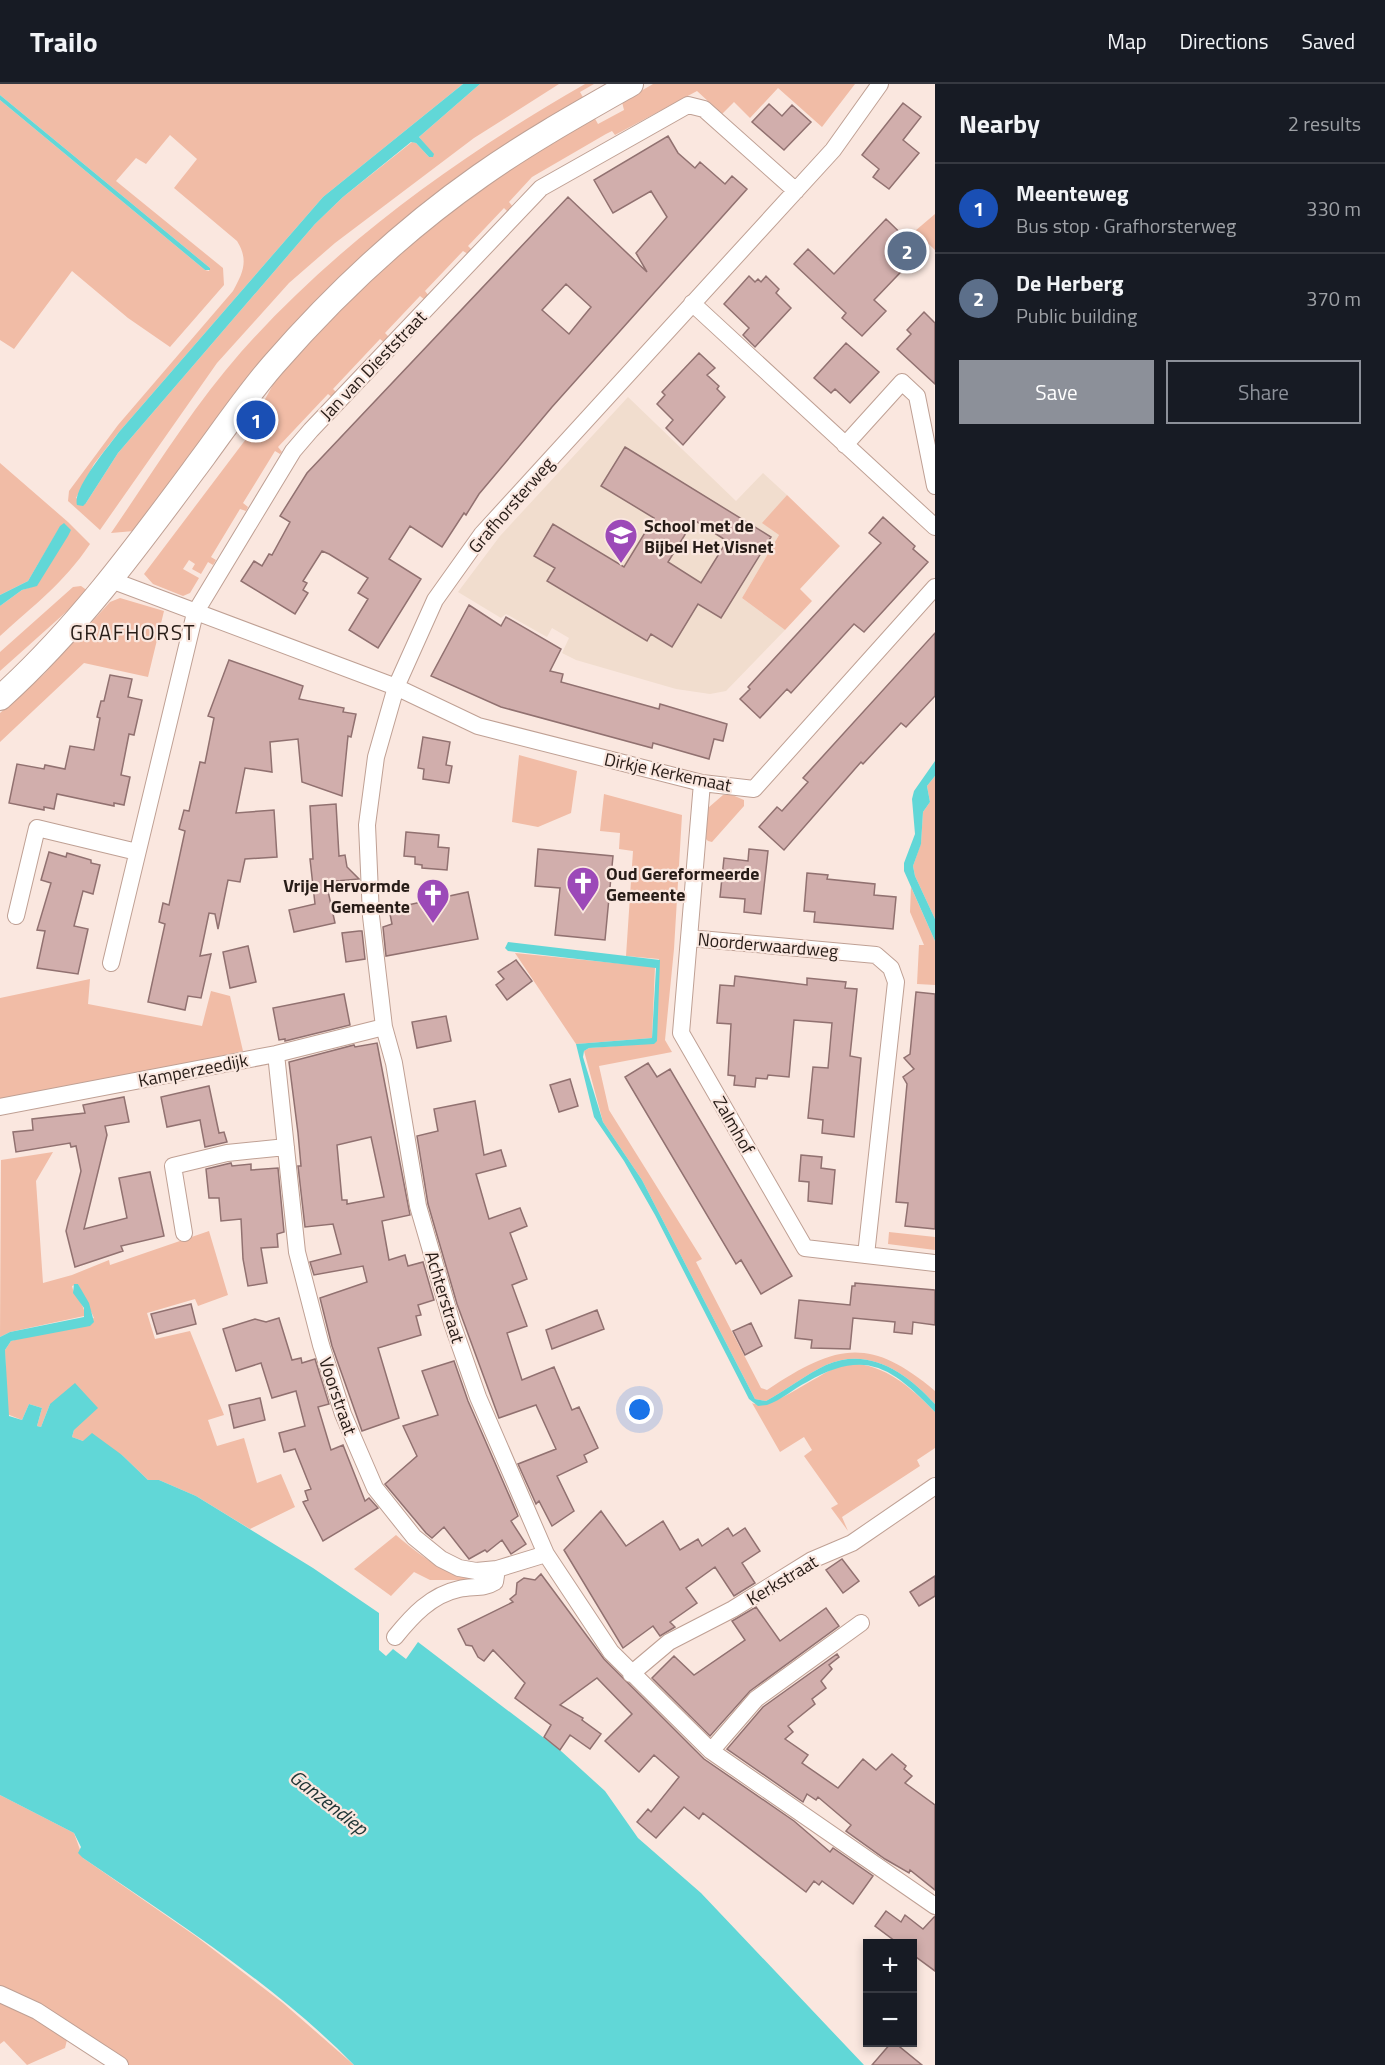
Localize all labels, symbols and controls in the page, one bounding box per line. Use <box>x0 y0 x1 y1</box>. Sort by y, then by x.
text: Trailo <box>30 20 98 63</box>
text: Map <box>1107 25 1147 57</box>
text: Directions <box>1180 25 1269 57</box>
text: Saved <box>1302 25 1355 57</box>
text: Nearby <box>959 104 1040 143</box>
text: 2 results <box>1288 108 1361 139</box>
text: Meenteweg <box>1016 176 1129 210</box>
text: 1 <box>973 193 984 224</box>
text: 330 m <box>1306 193 1361 224</box>
text: Bus stop · Grafhorsterweg <box>1016 210 1236 241</box>
pin: 2 <box>888 228 926 274</box>
text: De Herberg <box>1016 266 1123 300</box>
text: 2 <box>973 283 984 314</box>
text: 370 m <box>1306 283 1361 314</box>
text: Public building <box>1016 300 1137 331</box>
street label: Jan van Dieststraat <box>313 303 433 426</box>
button: Save <box>959 360 1154 424</box>
button: Share <box>1166 360 1361 424</box>
pin: 1 <box>236 398 276 442</box>
street label: Grafhorsterweg <box>462 451 560 559</box>
place label: School met de Bijbel Het Visnet <box>644 512 774 560</box>
school or university icon: School met de Bijbel Het Visnet <box>603 517 639 564</box>
district label: GRAFHORST <box>70 616 196 648</box>
street label: Dirkje Kerkemaat <box>602 745 735 799</box>
place label: Oud Gereformeerde Gemeente <box>606 860 759 908</box>
church icon: Oud Gereformeerde Gemeente <box>565 865 601 912</box>
place label: Vrije Hervormde Gemeente <box>283 872 410 920</box>
church icon: Vrije Hervormde Gemeente <box>415 877 451 924</box>
street label: Noorderwaardweg <box>697 925 839 965</box>
street label: Kamperzeedijk <box>136 1046 251 1094</box>
street label: Zalmhof <box>707 1091 761 1159</box>
street label: Achterstraat <box>418 1248 472 1347</box>
street label: Voorstraat <box>312 1354 364 1439</box>
your location <box>625 1395 654 1424</box>
street label: Kerkstraat <box>741 1548 823 1612</box>
water label: Ganzendiep <box>283 1761 376 1843</box>
map controls <box>863 1939 917 2047</box>
button: + <box>863 1939 917 1993</box>
button: − <box>863 1993 917 2047</box>

